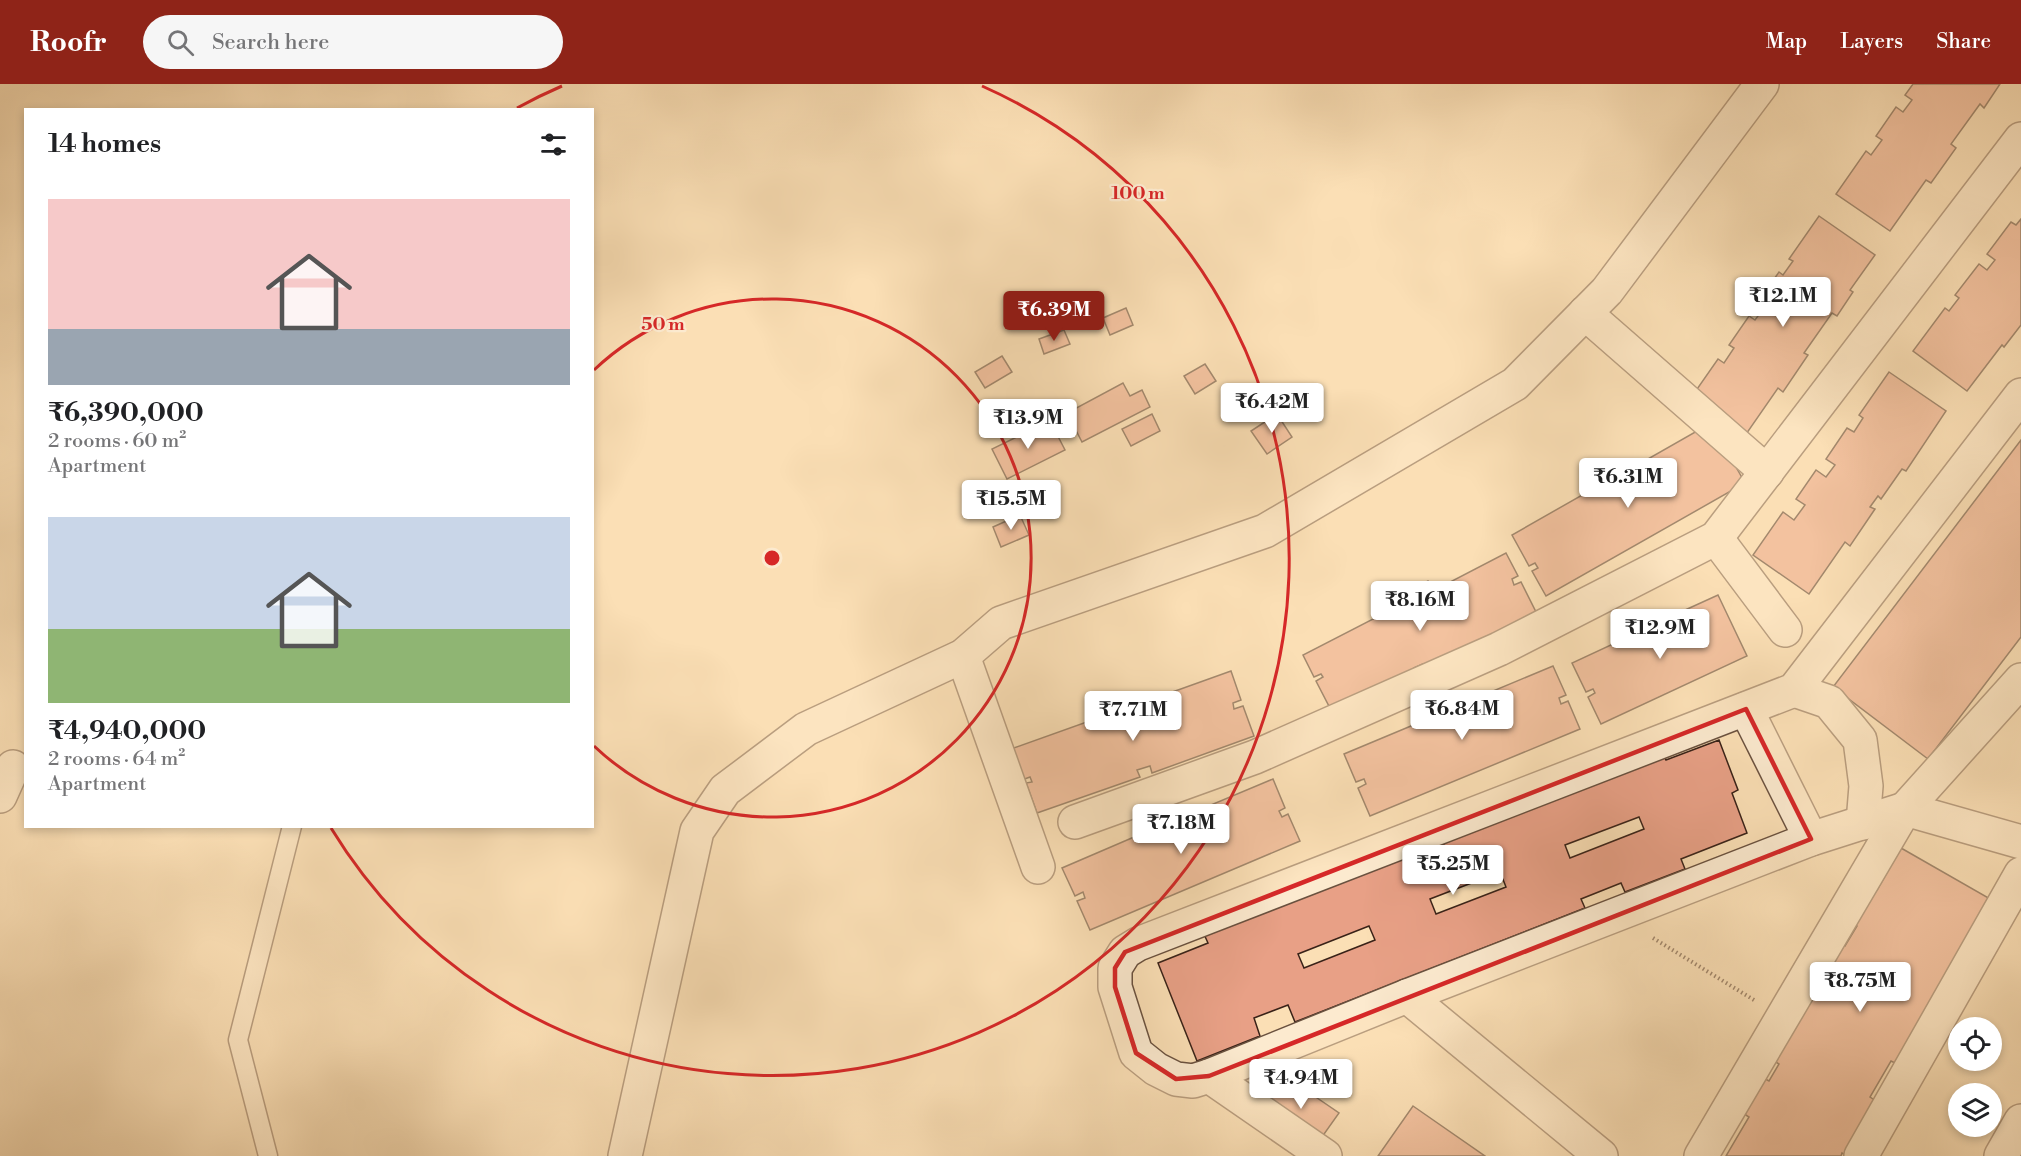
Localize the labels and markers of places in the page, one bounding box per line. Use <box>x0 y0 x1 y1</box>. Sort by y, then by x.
pin: ₹12.1M <box>1734 277 1832 328</box>
pin: ₹6.39M <box>1005 291 1103 342</box>
pin: ₹6.42M <box>1223 383 1321 434</box>
pin: ₹13.9M <box>979 399 1077 450</box>
pin: ₹6.31M <box>1579 458 1677 509</box>
pin: ₹15.5M <box>962 480 1060 531</box>
centre of rings <box>762 548 782 568</box>
pin: ₹8.16M <box>1371 581 1469 632</box>
pin: ₹12.9M <box>1611 609 1709 660</box>
pin: ₹6.84M <box>1413 690 1511 741</box>
pin: ₹7.71M <box>1084 691 1182 742</box>
pin: ₹7.18M <box>1132 804 1230 855</box>
pin: ₹5.25M <box>1404 845 1502 896</box>
pin: ₹8.75M <box>1811 962 1909 1013</box>
pin: ₹4.94M <box>1252 1059 1350 1110</box>

